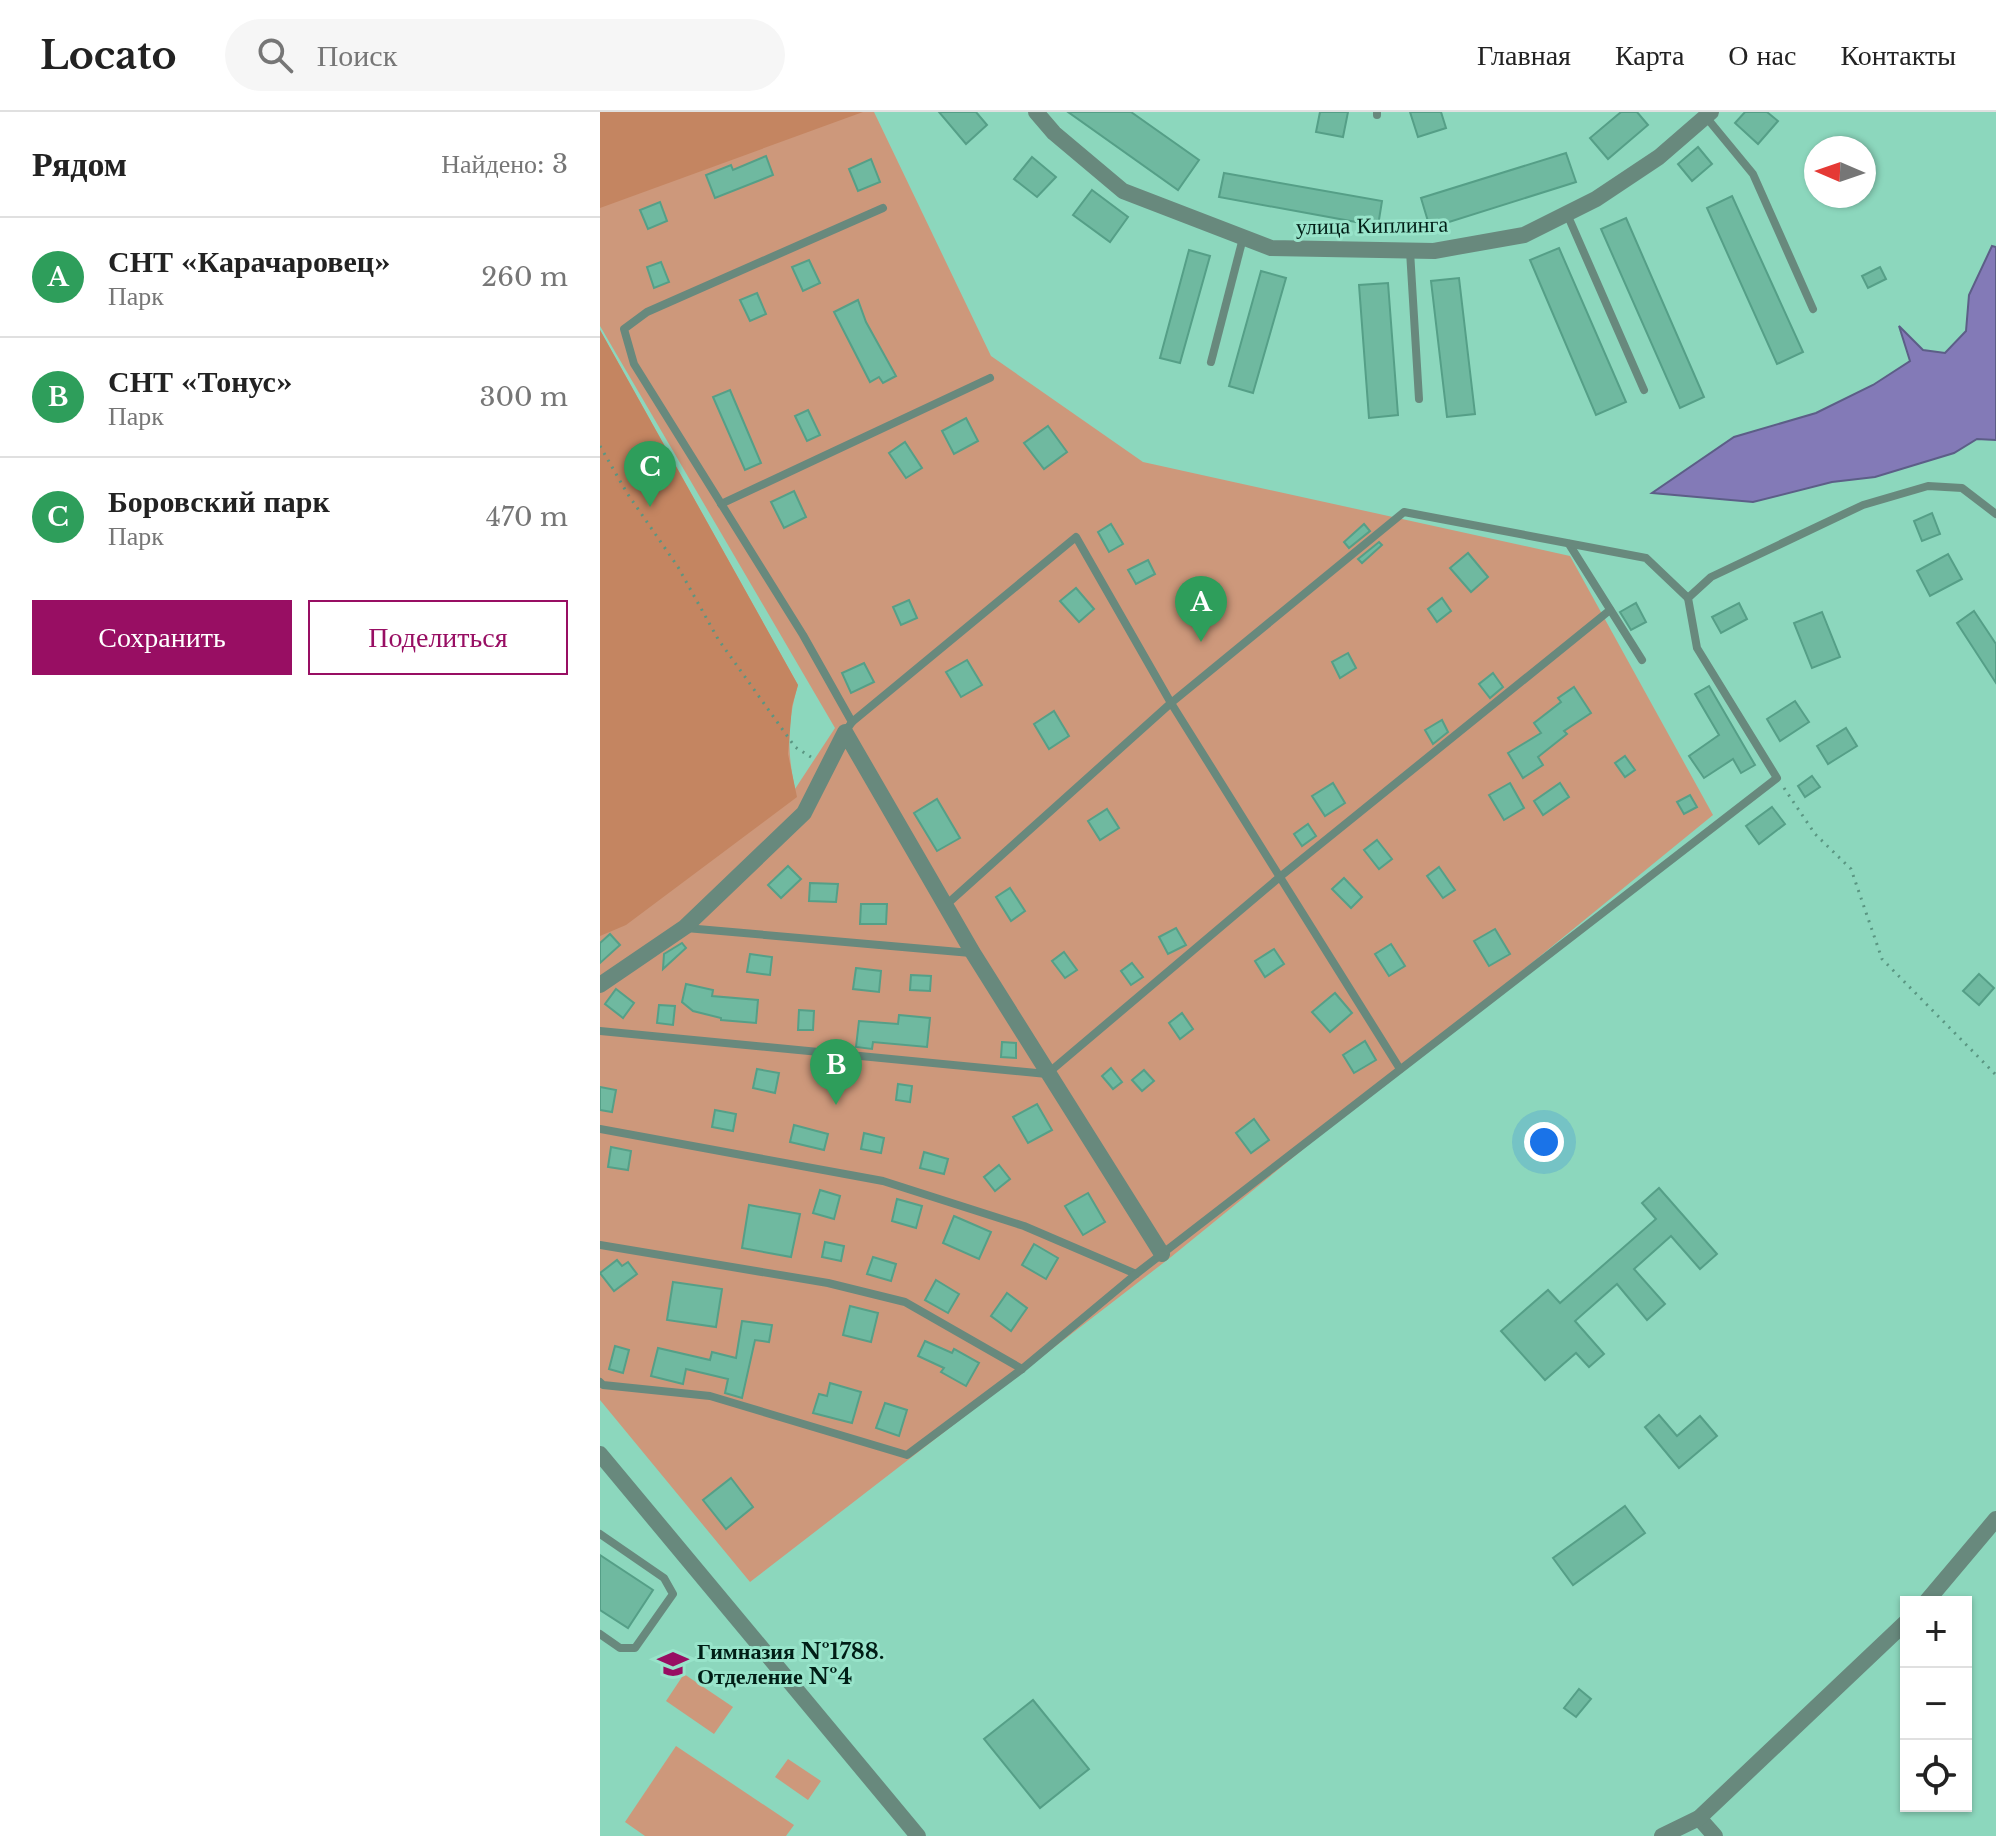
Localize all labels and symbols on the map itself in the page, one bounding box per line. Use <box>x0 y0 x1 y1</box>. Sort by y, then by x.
north arrow <box>1804 136 1876 208</box>
street label: улица Киплинга <box>1296 211 1449 240</box>
pin: C <box>624 441 676 507</box>
pin: A <box>1175 576 1227 642</box>
pin: B <box>810 1039 862 1105</box>
your location <box>1524 1122 1564 1162</box>
place label: Гимназия №1788. Отделение №4 <box>697 1638 884 1690</box>
school or university icon: Гимназия №1788. Отделение №4 <box>656 1647 690 1681</box>

